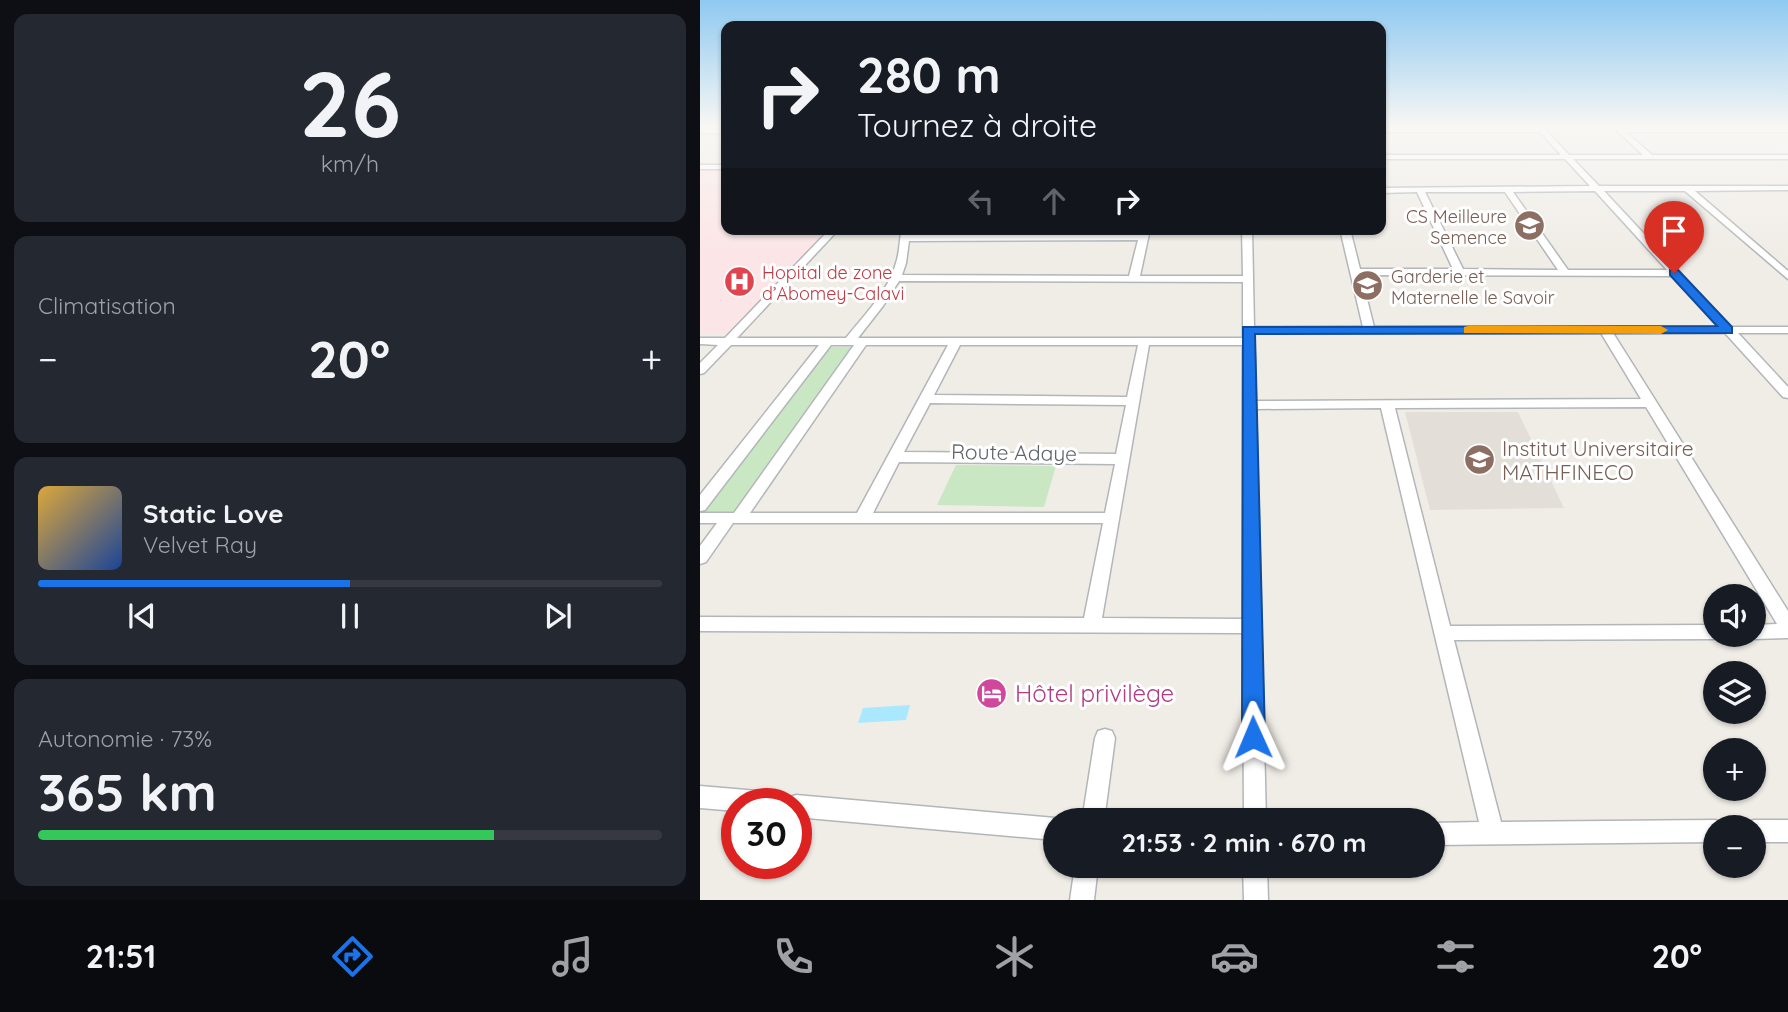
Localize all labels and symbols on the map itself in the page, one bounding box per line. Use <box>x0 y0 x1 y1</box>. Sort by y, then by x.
pin <box>1644 201 1704 273</box>
place label: CS Meilleure Semence <box>1406 205 1507 249</box>
school or university icon: CS Meilleure Semence <box>1513 209 1547 243</box>
place label: Hopital de zone d’Abomey-Calavi <box>762 261 904 305</box>
hospital icon: Hopital de zone d’Abomey-Calavi <box>722 265 756 299</box>
place label: Garderie et Maternelle le Savoir <box>1391 265 1555 309</box>
school or university icon: Garderie et Maternelle le Savoir <box>1351 269 1385 303</box>
place label: Institut Universitaire MATHFINECO <box>1502 435 1694 485</box>
street label: Route Adaye <box>951 438 1077 466</box>
school or university icon: Institut Universitaire MATHFINECO <box>1462 443 1496 477</box>
hotel icon: Hôtel privilège <box>975 676 1009 710</box>
place label: Hôtel privilège <box>1015 678 1174 708</box>
position arrow <box>1216 700 1290 774</box>
speed limit sign: 30 <box>721 788 812 879</box>

